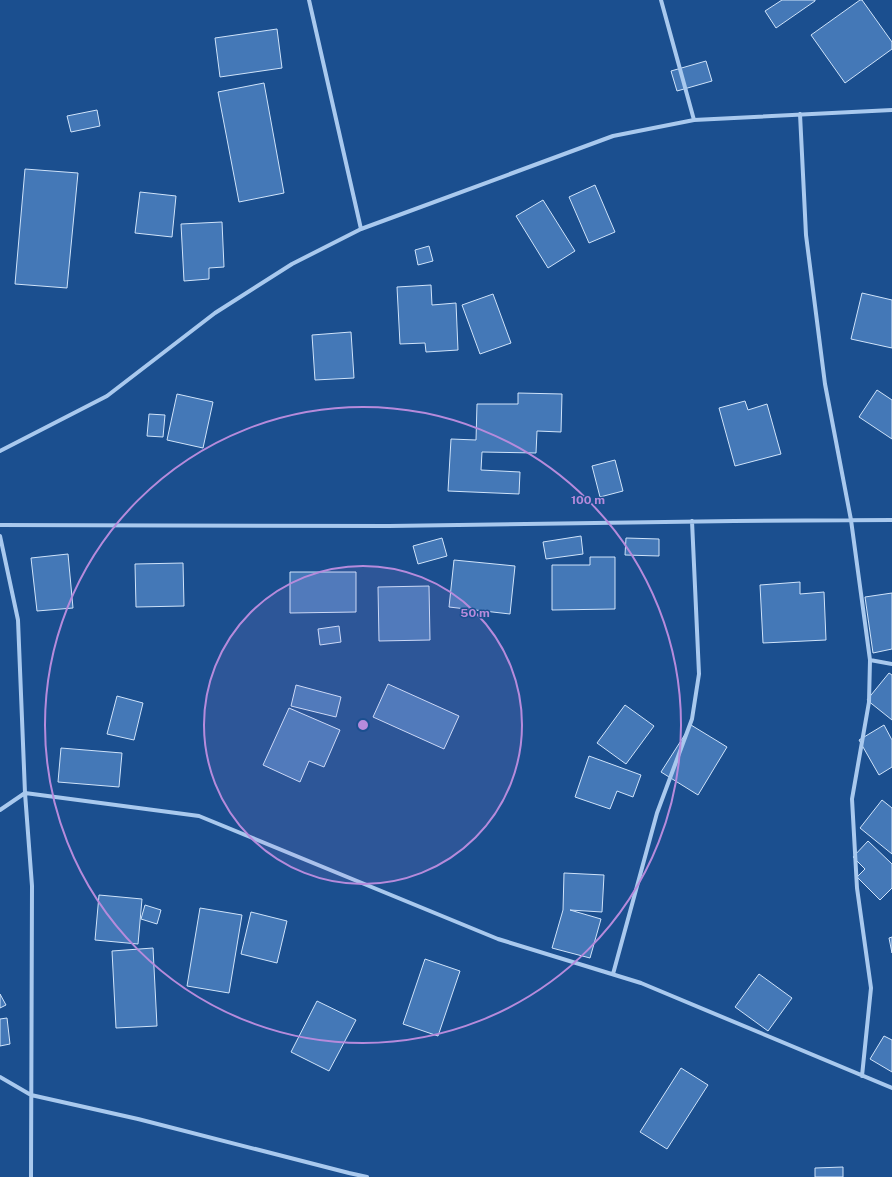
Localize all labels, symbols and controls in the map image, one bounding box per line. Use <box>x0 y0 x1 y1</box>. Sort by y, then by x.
text: 100 m <box>571 493 605 507</box>
text: 50 m <box>460 606 490 620</box>
centre of rings <box>356 718 370 732</box>

